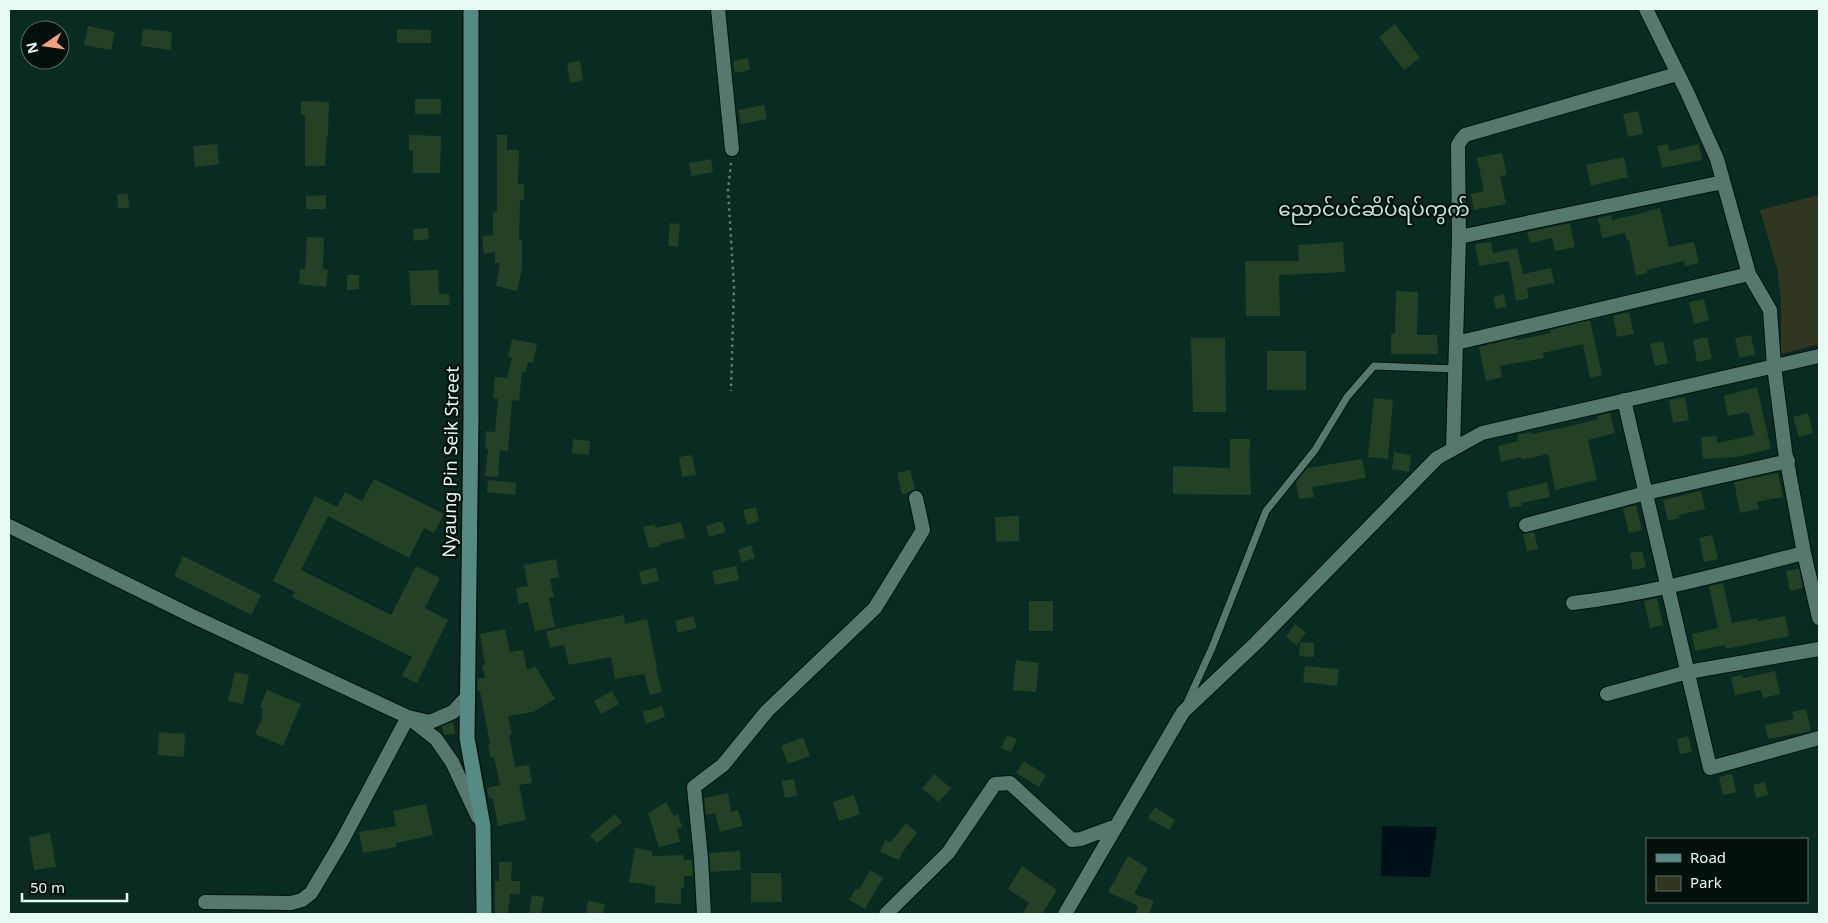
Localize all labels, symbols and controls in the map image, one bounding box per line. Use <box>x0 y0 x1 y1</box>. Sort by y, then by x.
north arrow <box>20 20 70 70</box>
text: N <box>21 40 42 56</box>
district label: ညောင်ပင်ဆိပ်ရပ်ကွက် <box>1278 195 1470 225</box>
street label: Nyaung Pin Seik Street <box>436 366 464 558</box>
legend <box>1646 838 1808 903</box>
text: Road <box>1690 847 1726 867</box>
scale bar <box>22 870 128 902</box>
text: Park <box>1690 872 1722 892</box>
text: 50 m <box>30 877 65 897</box>

